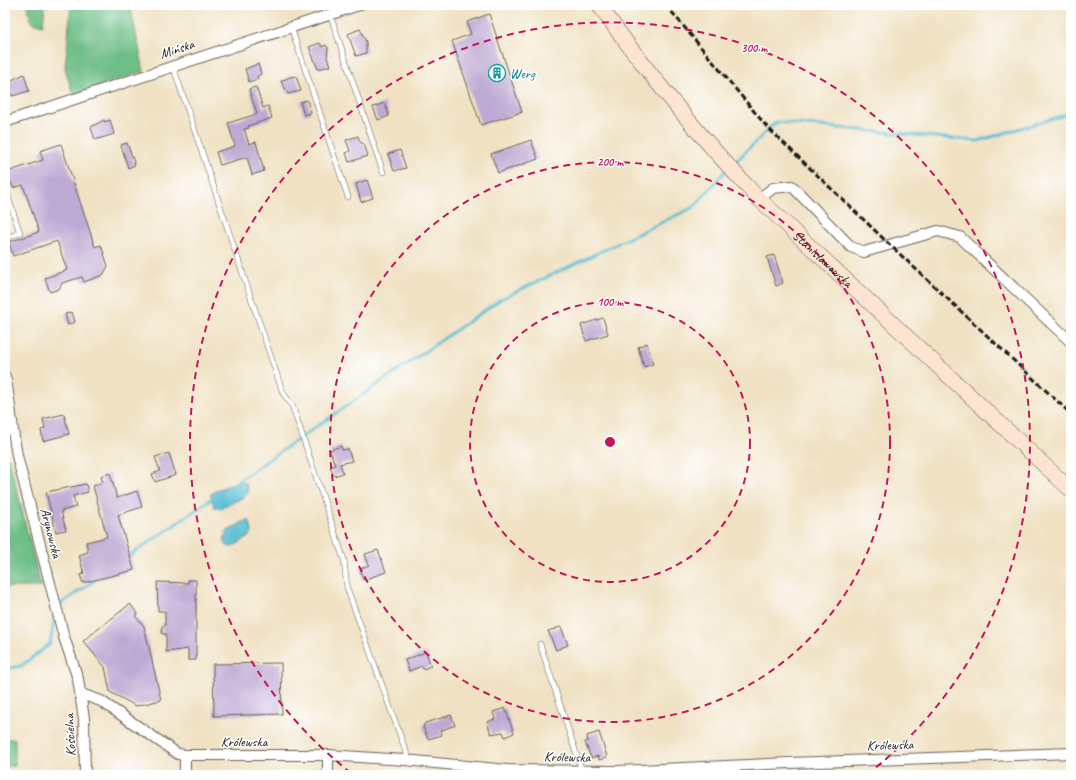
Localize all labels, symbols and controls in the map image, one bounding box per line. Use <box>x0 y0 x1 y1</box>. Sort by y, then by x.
street label: Mińska <box>158 35 197 63</box>
text: 300 m <box>741 40 768 56</box>
building icon: Werg <box>487 63 507 83</box>
place label: Werg <box>510 65 536 82</box>
text: 200 m <box>597 154 624 170</box>
street label: Stanisławowska <box>789 226 857 291</box>
text: 100 m <box>597 294 624 310</box>
centre of rings <box>603 435 617 449</box>
street label: Arynowska <box>37 506 66 561</box>
street label: Kościelna <box>60 712 80 757</box>
street label: Królewska <box>221 733 269 750</box>
street label: Królewska <box>866 736 915 754</box>
street label: Królewska <box>544 748 592 766</box>

